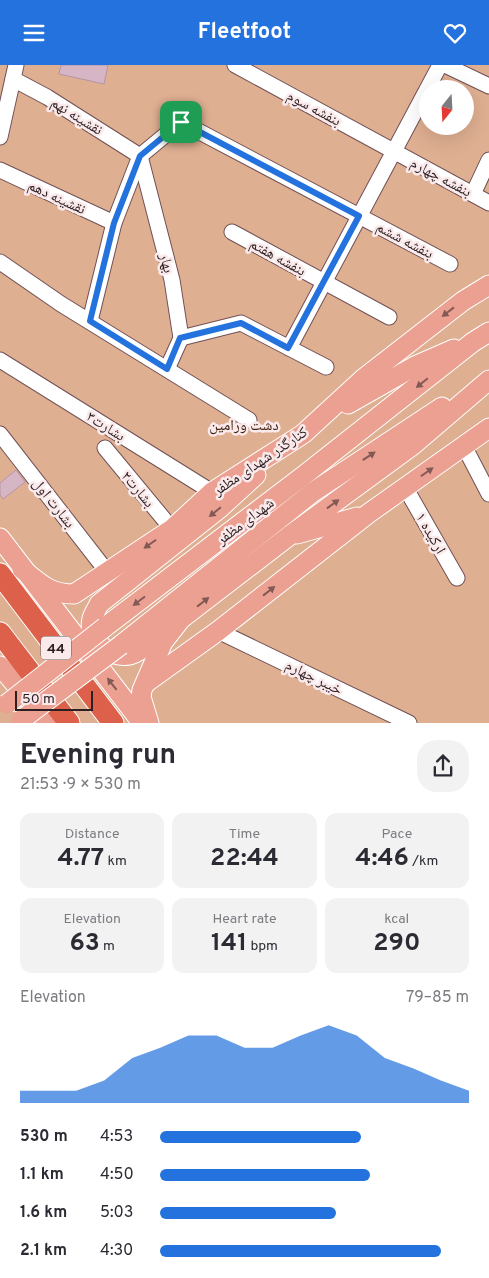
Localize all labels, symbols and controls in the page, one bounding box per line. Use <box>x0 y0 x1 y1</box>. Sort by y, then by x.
icon: menu <box>20 19 48 47</box>
text: Fleetfoot <box>198 19 291 46</box>
icon: heart <box>441 19 469 47</box>
north arrow <box>419 80 474 135</box>
map controls <box>419 80 474 135</box>
street label: بنفشه سوم <box>283 87 344 132</box>
street label: نقشینه نهم <box>47 94 106 141</box>
pin <box>160 101 202 143</box>
icon: arrive <box>167 108 195 136</box>
street label: بنفشه چهارم <box>406 154 474 202</box>
street label: نقشینه دهم <box>24 177 88 220</box>
street label: بنفشه ششم <box>372 218 436 264</box>
street label: بنفشه هفتم <box>246 235 309 281</box>
street label: بهار <box>154 251 177 275</box>
one-way arrow <box>442 307 455 317</box>
one-way arrow <box>416 378 429 389</box>
street label: بشارت۳ <box>82 408 128 446</box>
park label: دشت ورامین <box>209 417 279 436</box>
street label: کنارگذر شهدای مظفر <box>209 424 312 501</box>
one-way arrow <box>362 451 375 461</box>
one-way arrow <box>420 467 434 477</box>
street label: بشارت۲ <box>116 468 158 512</box>
street label: بشارت اول <box>27 475 78 533</box>
street label: شهدای مظفر <box>213 494 279 551</box>
one-way arrow <box>326 499 340 509</box>
one-way arrow <box>209 506 221 517</box>
street label: ارکیده ۱ <box>410 510 449 558</box>
one-way arrow <box>143 539 157 549</box>
one-way arrow <box>262 585 275 596</box>
one-way arrow <box>133 596 146 607</box>
one-way arrow <box>196 596 209 607</box>
road number: 44 <box>41 637 71 659</box>
street label: خیبر چهارم <box>282 656 345 700</box>
one-way arrow <box>107 678 117 691</box>
scale bar <box>15 688 92 711</box>
text: 50 m <box>22 691 55 708</box>
text: Evening run <box>20 738 176 774</box>
button: share <box>417 740 469 792</box>
text: 21:53 · 9 × 530 m <box>20 775 141 795</box>
text: Distance <box>65 826 120 843</box>
text: Time <box>229 826 260 843</box>
text: Pace <box>381 826 412 843</box>
text: 4.77 <box>57 843 104 875</box>
text: 22:44 <box>210 843 279 875</box>
text: 4:46 <box>355 843 409 875</box>
text: km <box>104 853 127 870</box>
text: /km <box>409 853 438 870</box>
text: Elevation <box>63 911 121 928</box>
text: Heart rate <box>212 911 277 928</box>
text: kcal <box>384 911 409 928</box>
text: 63 <box>69 928 100 960</box>
text: 141 <box>211 928 247 960</box>
text: 290 <box>373 928 420 960</box>
text: m <box>100 938 115 955</box>
text: bpm <box>247 938 278 955</box>
text: Elevation <box>20 988 86 1008</box>
text: 79–85 m <box>406 988 469 1008</box>
text: 530 m <box>20 1127 68 1147</box>
text: 4:53 <box>100 1127 133 1147</box>
text: 1.1 km <box>20 1165 64 1185</box>
text: 4:50 <box>100 1165 134 1185</box>
text: 1.6 km <box>20 1203 67 1223</box>
text: 5:03 <box>100 1203 133 1223</box>
text: 2.1 km <box>20 1241 67 1261</box>
text: 4:30 <box>100 1241 133 1261</box>

